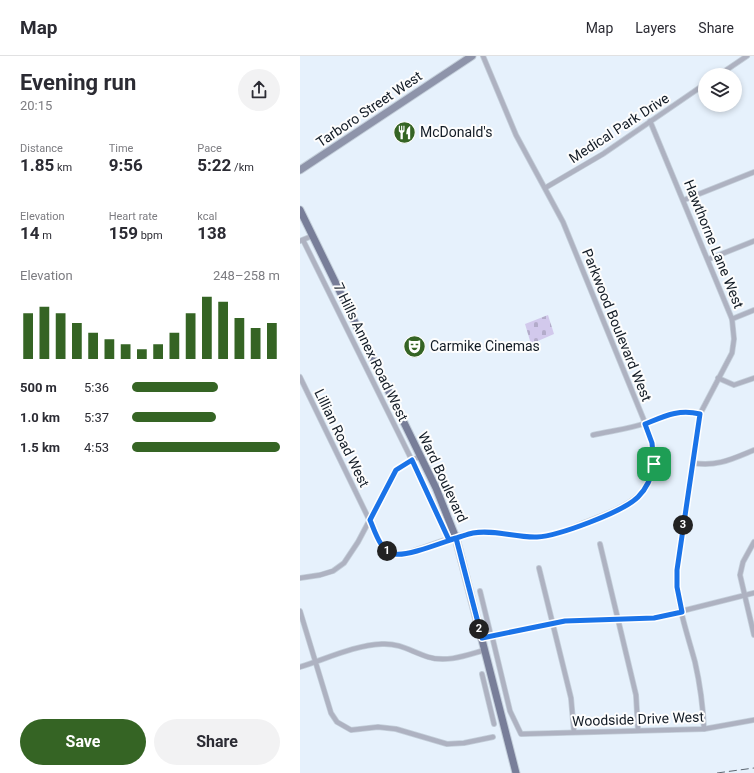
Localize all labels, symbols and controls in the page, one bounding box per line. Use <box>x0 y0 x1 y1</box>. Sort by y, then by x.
text: Map <box>20 16 58 39</box>
text: Map <box>586 20 613 36</box>
text: Layers <box>635 20 676 36</box>
text: Share <box>698 20 734 36</box>
street label: Tarboro Street West <box>313 68 425 150</box>
map controls <box>698 68 742 112</box>
button: layers <box>698 68 742 112</box>
button: share <box>238 69 280 111</box>
text: Evening run <box>20 70 136 95</box>
street label: Medical Park Drive <box>566 90 672 166</box>
text: 20:15 <box>20 98 52 113</box>
restaurant icon: McDonald's <box>392 119 418 145</box>
place label: McDonald's <box>420 124 493 140</box>
text: Distance <box>20 142 63 155</box>
text: Time <box>109 142 133 155</box>
text: Pace <box>197 142 222 155</box>
text: 1.85 <box>20 155 54 175</box>
text: 9:56 <box>109 155 143 175</box>
text: 5:22 <box>197 155 231 175</box>
text: km <box>54 161 72 174</box>
text: /km <box>231 161 254 174</box>
street label: Hawthorne Lane West <box>681 177 747 311</box>
text: Elevation <box>20 210 65 223</box>
text: Heart rate <box>109 210 158 223</box>
text: kcal <box>197 210 217 223</box>
text: 14 <box>20 223 40 243</box>
text: 159 <box>109 223 138 243</box>
text: 138 <box>197 223 227 243</box>
text: m <box>40 229 52 242</box>
text: bpm <box>138 229 163 242</box>
street label: Parkwood Boulevard West <box>579 246 655 404</box>
text: Elevation <box>20 268 73 283</box>
text: 248–258 m <box>213 268 280 283</box>
street label: 7 Hills Annex Road West <box>331 280 412 424</box>
theatre icon: Carmike Cinemas <box>401 333 427 359</box>
place label: Carmike Cinemas <box>430 338 540 354</box>
text: 500 m <box>20 380 57 395</box>
text: 5:36 <box>84 380 109 395</box>
street label: Lillian Road West <box>311 386 373 490</box>
text: 1.0 km <box>20 410 60 425</box>
text: 5:37 <box>84 410 109 425</box>
street label: Ward Boulevard <box>415 429 471 525</box>
text: 1.5 km <box>20 440 60 455</box>
text: 4:53 <box>84 440 109 455</box>
pin <box>637 447 671 481</box>
icon: arrive <box>643 453 665 475</box>
pin: 3 <box>673 515 693 535</box>
text: 3 <box>680 518 686 531</box>
pin: 1 <box>377 541 397 561</box>
text: 1 <box>384 544 390 557</box>
pin: 2 <box>469 619 489 639</box>
text: 2 <box>476 622 482 635</box>
street label: Woodside Drive West <box>572 709 705 729</box>
button: Save <box>20 719 146 765</box>
button: Share <box>154 719 280 765</box>

